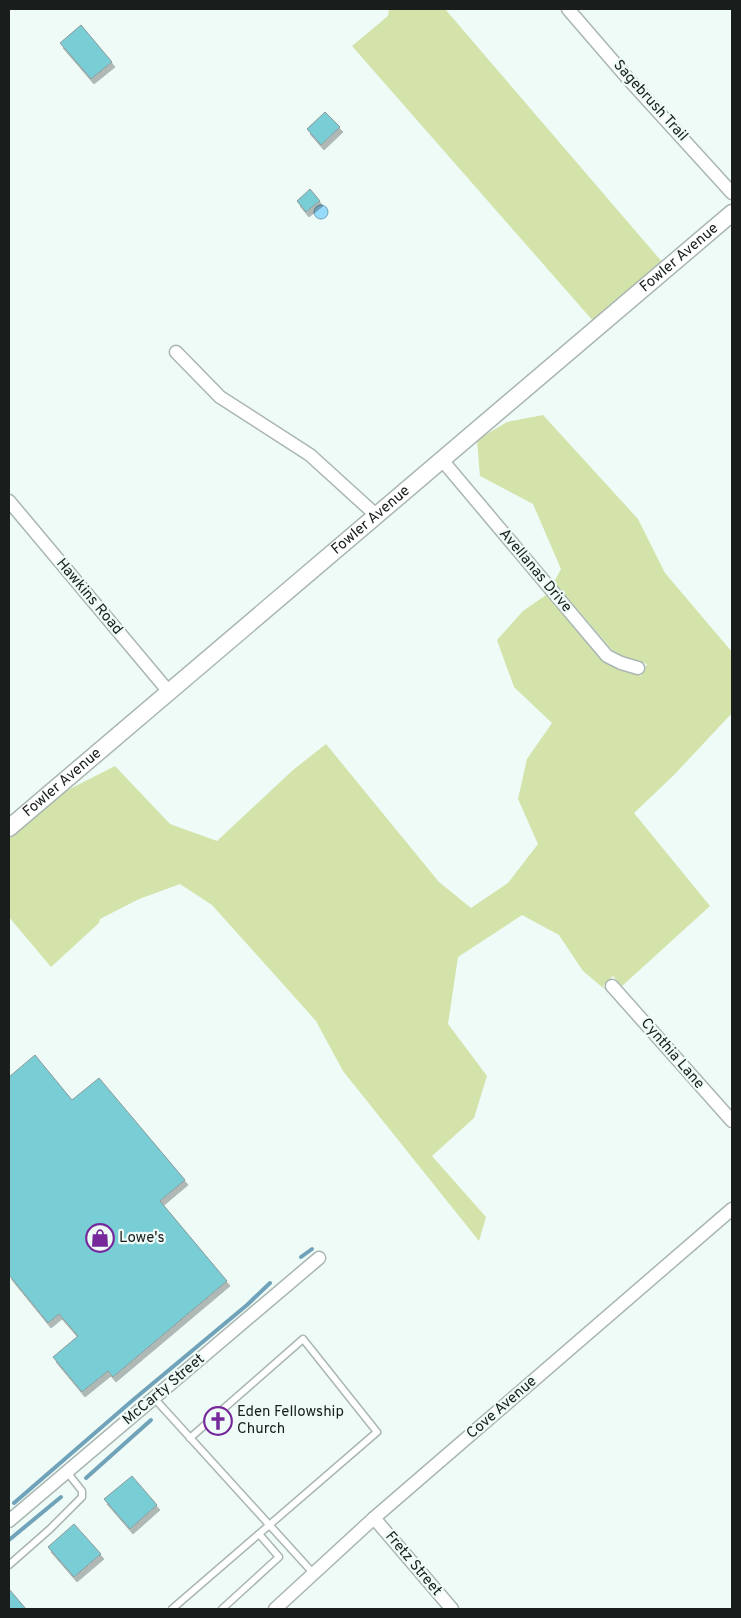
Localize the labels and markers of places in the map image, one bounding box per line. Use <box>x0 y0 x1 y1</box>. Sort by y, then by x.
shop icon: Lowe's <box>85 1223 115 1253</box>
place label: Lowe's <box>119 1229 165 1248</box>
place label: Eden Fellowship Church <box>237 1403 344 1439</box>
church icon: Eden Fellowship Church <box>203 1406 233 1436</box>

